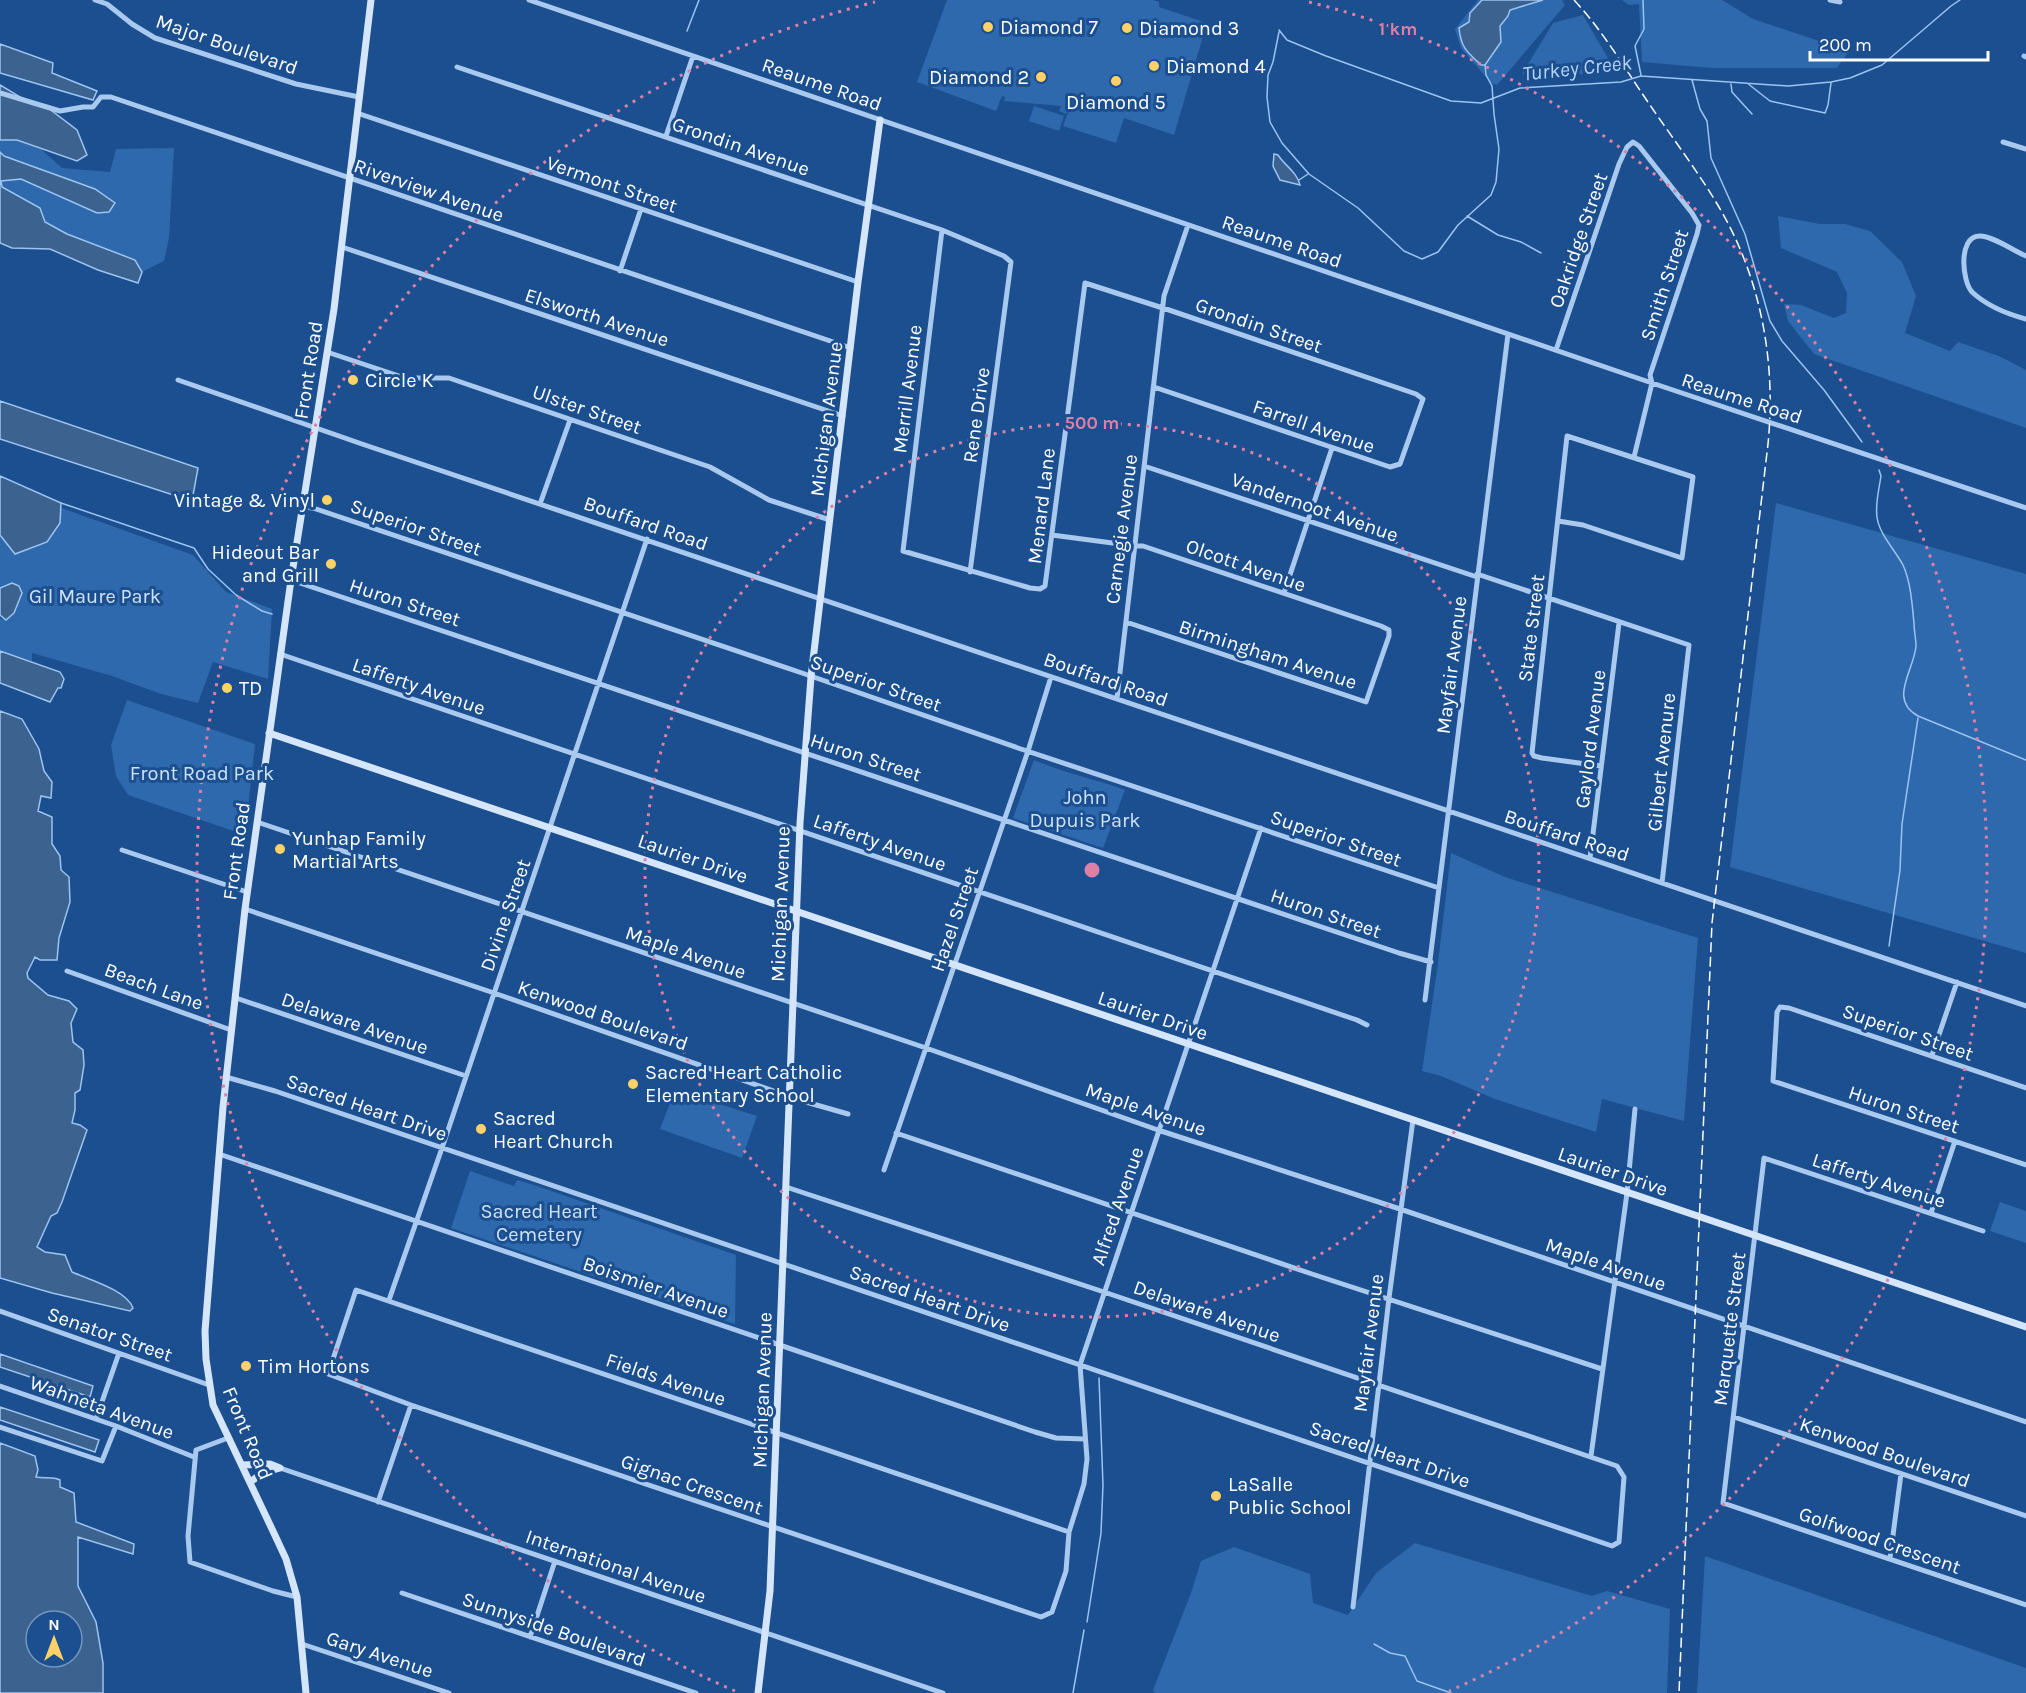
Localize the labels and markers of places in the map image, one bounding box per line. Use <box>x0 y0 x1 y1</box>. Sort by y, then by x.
place label: Diamond 7 <box>1000 16 1098 39</box>
place label: Diamond 3 <box>1139 17 1239 40</box>
marker: Diamond 7 <box>981 20 995 34</box>
marker: Diamond 3 <box>1120 21 1134 35</box>
place label: Diamond 4 <box>1166 55 1266 78</box>
marker: Diamond 4 <box>1147 59 1161 73</box>
place label: Diamond 2 <box>929 66 1029 89</box>
marker: Diamond 2 <box>1034 70 1048 84</box>
marker: Diamond 5 <box>1109 74 1123 88</box>
place label: Diamond 5 <box>1066 91 1166 114</box>
place label: Circle K <box>365 369 434 392</box>
marker: Circle K <box>346 373 360 387</box>
place label: Vintage & Vinyl <box>174 489 315 512</box>
marker: Vintage & Vinyl <box>320 493 334 507</box>
place label: Hideout Bar and Grill <box>212 541 320 587</box>
marker: Hideout Bar and Grill <box>324 557 338 571</box>
place label: TD <box>239 677 262 700</box>
marker: TD <box>220 681 234 695</box>
place label: Yunhap Family Martial Arts <box>292 827 426 873</box>
marker: Yunhap Family Martial Arts <box>273 842 287 856</box>
centre of rings <box>1082 860 1102 880</box>
place label: Sacred Heart Catholic Elementary School <box>645 1061 842 1107</box>
marker: Sacred Heart Catholic Elementary School <box>626 1077 640 1091</box>
place label: Sacred Heart Church <box>493 1107 613 1153</box>
marker: Sacred Heart Church <box>474 1122 488 1136</box>
place label: Tim Hortons <box>258 1355 370 1378</box>
marker: Tim Hortons <box>239 1359 253 1373</box>
place label: LaSalle Public School <box>1228 1473 1352 1519</box>
marker: LaSalle Public School <box>1209 1489 1223 1503</box>

